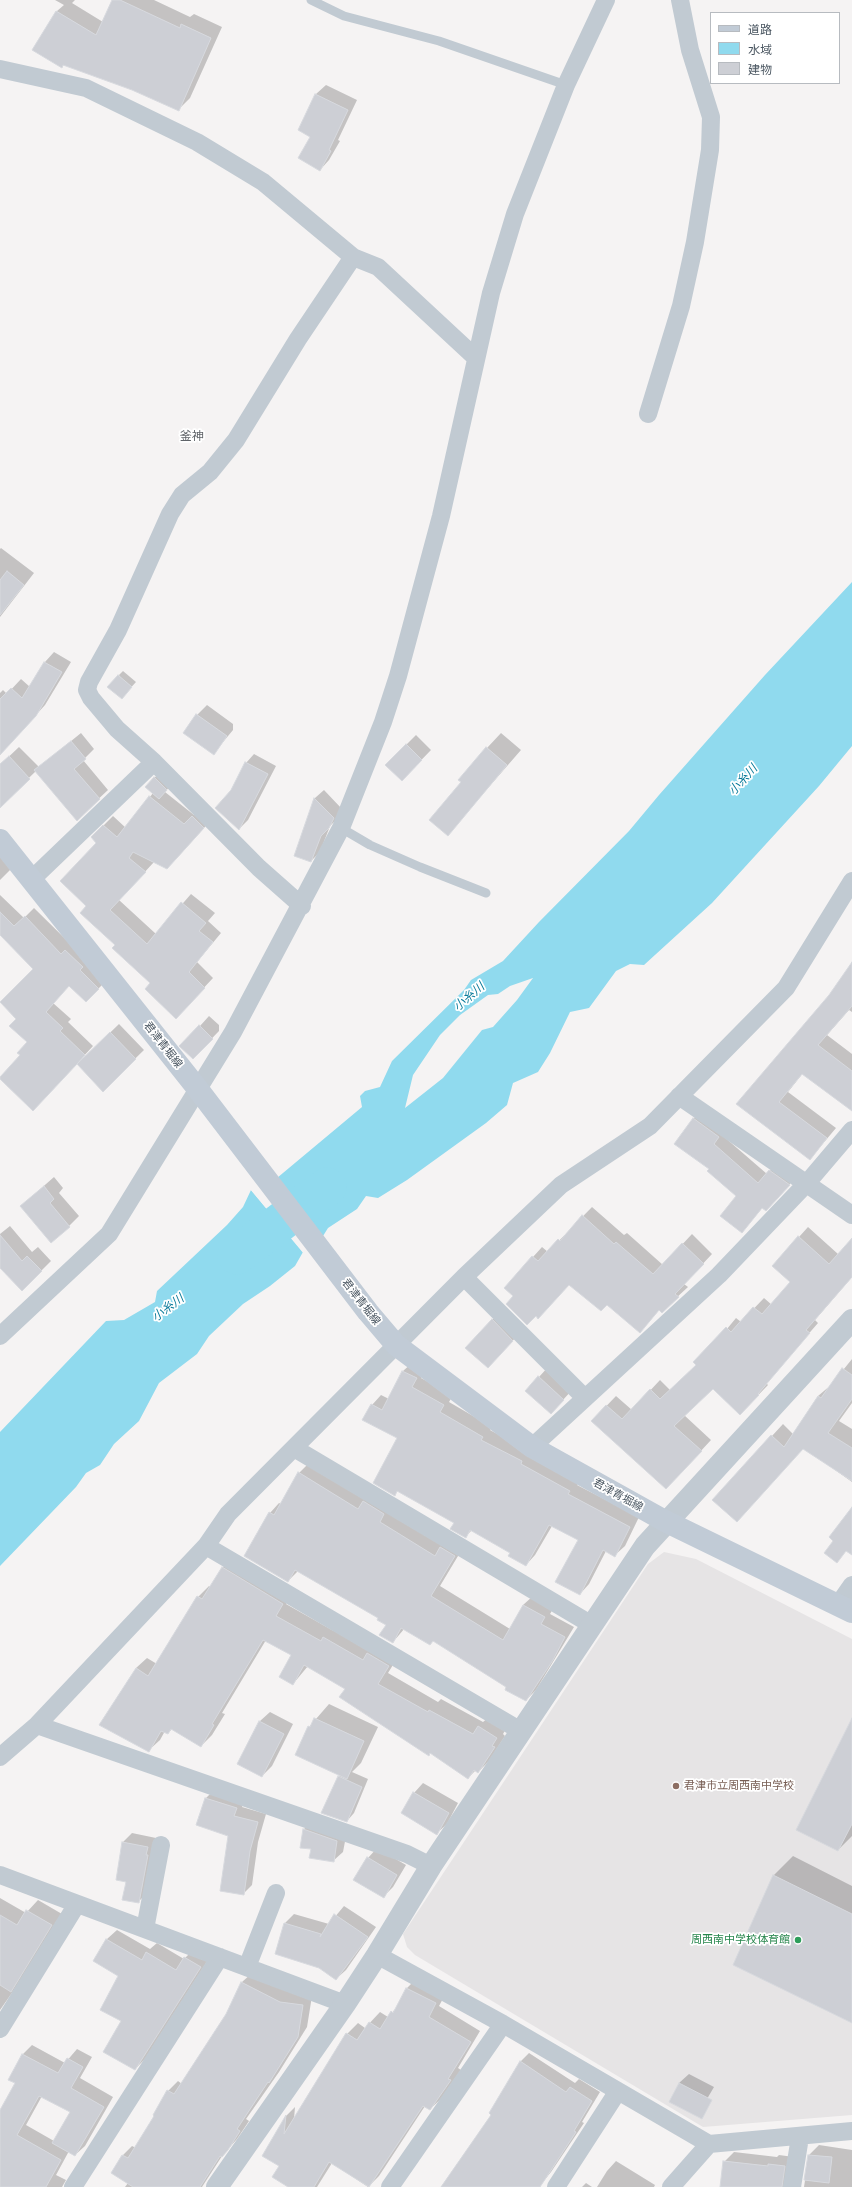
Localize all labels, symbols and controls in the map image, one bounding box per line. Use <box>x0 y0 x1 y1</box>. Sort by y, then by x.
legend <box>710 12 840 84</box>
text: 道路 <box>748 24 772 36</box>
text: 水域 <box>748 44 772 56</box>
text: 建物 <box>748 64 772 76</box>
district label: 釜神 <box>180 429 204 443</box>
water label: 小糸川 <box>726 762 760 798</box>
water label: 小糸川 <box>451 980 487 1014</box>
street label: 君津青堀線 <box>141 1019 185 1071</box>
street label: 君津青堀線 <box>339 1276 383 1328</box>
water label: 小糸川 <box>149 1291 187 1325</box>
street label: 君津青堀線 <box>591 1476 645 1514</box>
place label: 君津市立周西南中学校 <box>684 1779 794 1793</box>
marker: 君津市立周西南中学校 <box>671 1781 681 1791</box>
place label: 周西南中学校体育館 <box>691 1933 790 1947</box>
marker: 周西南中学校体育館 <box>793 1935 803 1945</box>

